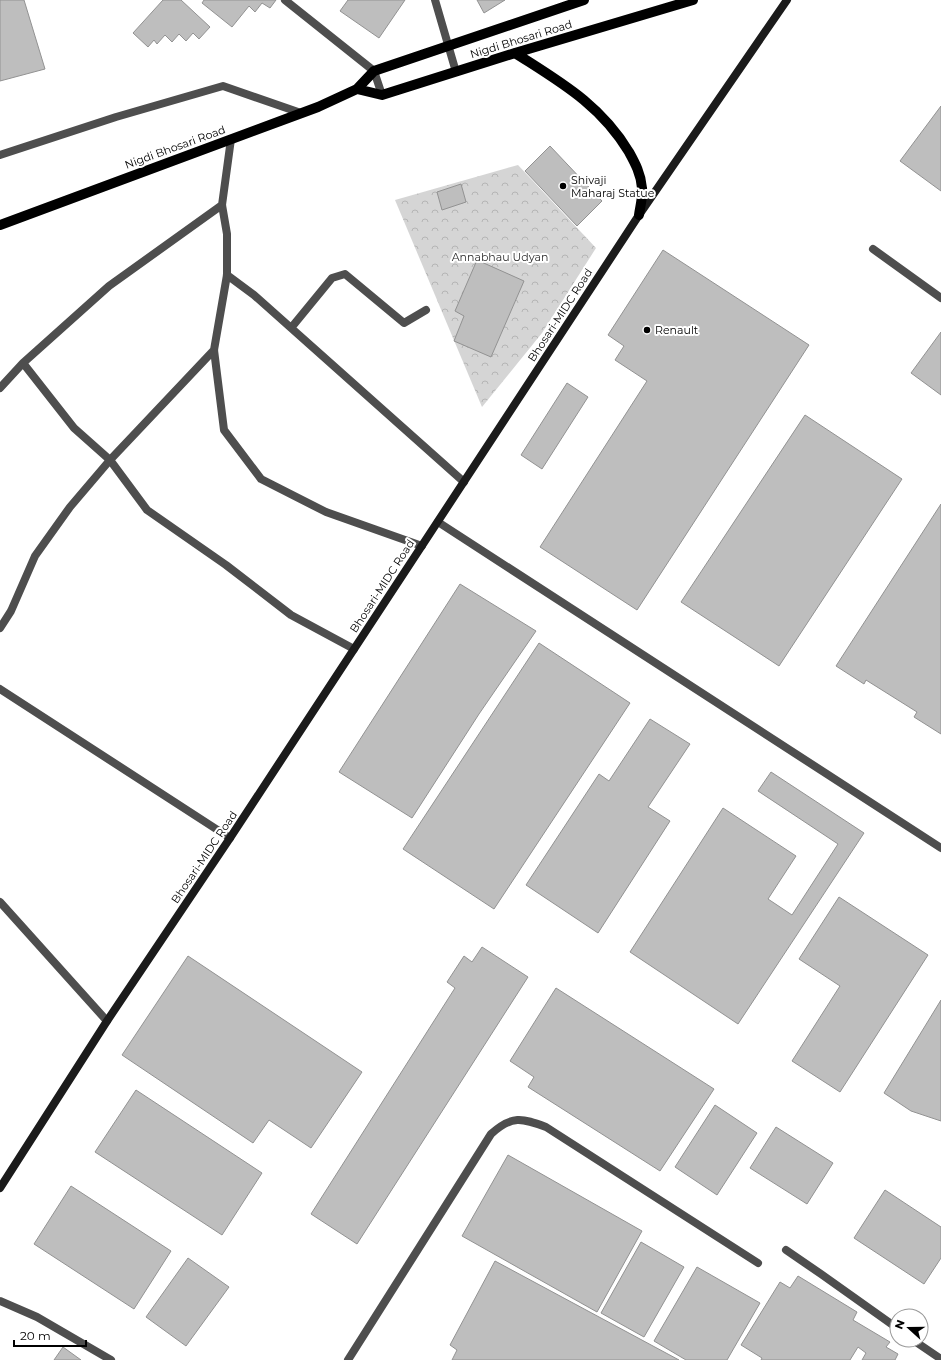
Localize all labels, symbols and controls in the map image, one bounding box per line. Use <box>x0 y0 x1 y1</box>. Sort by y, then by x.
street label: Nigdi Bhosari Road <box>468 17 574 61</box>
street label: Nigdi Bhosari Road <box>123 122 227 172</box>
place label: Shivaji Maharaj Statue <box>571 173 655 200</box>
marker: Shivaji Maharaj Statue <box>558 181 568 191</box>
park label: Annabhau Udyan <box>452 250 548 264</box>
street label: Bhosari-MIDC Road <box>525 266 595 364</box>
place label: Renault <box>655 323 699 337</box>
marker: Renault <box>642 325 652 335</box>
street label: Bhosari-MIDC Road <box>347 537 417 635</box>
street label: Bhosari-MIDC Road <box>168 808 240 906</box>
north arrow <box>889 1308 929 1348</box>
text: N <box>892 1318 908 1331</box>
scale bar <box>14 1322 86 1348</box>
text: 20 m <box>20 1328 51 1343</box>

